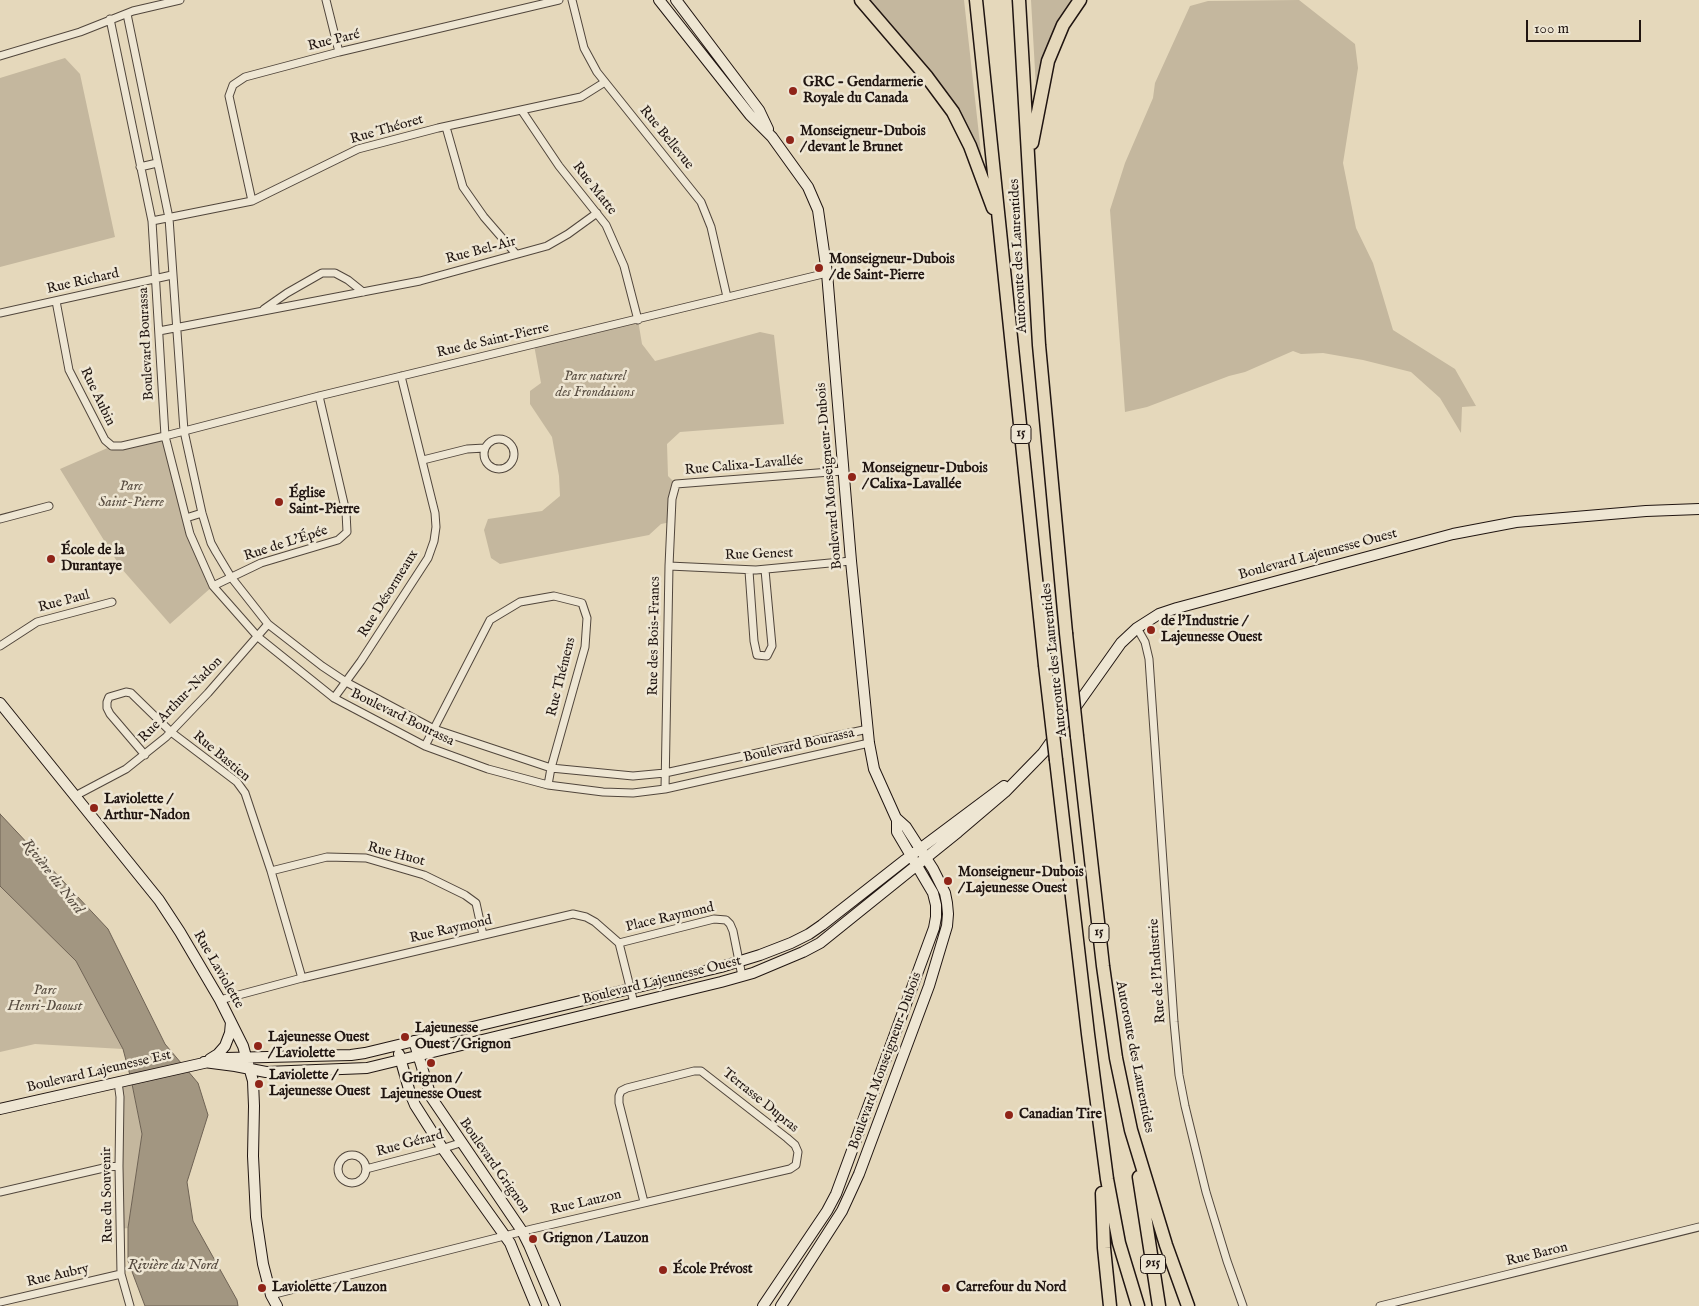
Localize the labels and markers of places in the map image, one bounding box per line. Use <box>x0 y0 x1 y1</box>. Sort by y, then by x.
place label: GRC - Gendarmerie Royale du Canada <box>803 75 923 108</box>
marker: GRC - Gendarmerie Royale du Canada <box>787 85 799 97</box>
place label: Monseigneur-Dubois / devant le Brunet <box>800 124 926 156</box>
marker: Monseigneur-Dubois / devant le Brunet <box>784 134 796 146</box>
place label: Monseigneur-Dubois / de Saint-Pierre <box>829 252 955 284</box>
marker: Monseigneur-Dubois / de Saint-Pierre <box>813 262 825 274</box>
place label: Monseigneur-Dubois / Calixa-Lavallée <box>862 461 988 494</box>
marker: Monseigneur-Dubois / Calixa-Lavallée <box>846 471 858 483</box>
place label: Église Saint-Pierre <box>289 486 360 518</box>
marker: Église Saint-Pierre <box>273 496 285 508</box>
place label: École de la Durantaye <box>61 543 124 576</box>
marker: École de la Durantaye <box>45 553 57 565</box>
place label: de l'Industrie / Lajeunesse Ouest <box>1161 614 1262 646</box>
marker: de l'Industrie / Lajeunesse Ouest <box>1145 624 1157 636</box>
place label: Laviolette / Arthur-Nadon <box>104 792 190 824</box>
marker: Laviolette / Arthur-Nadon <box>88 802 100 814</box>
place label: Monseigneur-Dubois / Lajeunesse Ouest <box>958 865 1084 898</box>
marker: Monseigneur-Dubois / Lajeunesse Ouest <box>942 875 954 887</box>
place label: Lajeunesse Ouest / Grignon <box>415 1021 511 1054</box>
place label: Lajeunesse Ouest / Laviolette <box>268 1030 369 1062</box>
marker: Lajeunesse Ouest / Grignon <box>399 1031 411 1043</box>
marker: Lajeunesse Ouest / Laviolette <box>252 1040 264 1052</box>
marker: Grignon / Lajeunesse Ouest <box>425 1057 437 1069</box>
place label: Laviolette / Lajeunesse Ouest <box>269 1068 370 1100</box>
place label: Grignon / Lajeunesse Ouest <box>380 1071 482 1104</box>
marker: Laviolette / Lajeunesse Ouest <box>253 1078 265 1090</box>
place label: Canadian Tire <box>1019 1107 1102 1123</box>
marker: Canadian Tire <box>1003 1109 1015 1121</box>
place label: Grignon / Lauzon <box>543 1231 649 1247</box>
marker: Grignon / Lauzon <box>527 1233 539 1245</box>
place label: École Prévost <box>673 1262 752 1278</box>
marker: École Prévost <box>657 1264 669 1276</box>
place label: Laviolette / Lauzon <box>272 1280 387 1296</box>
place label: Carrefour du Nord <box>956 1280 1066 1296</box>
marker: Laviolette / Lauzon <box>256 1282 268 1294</box>
marker: Carrefour du Nord <box>940 1282 952 1294</box>

